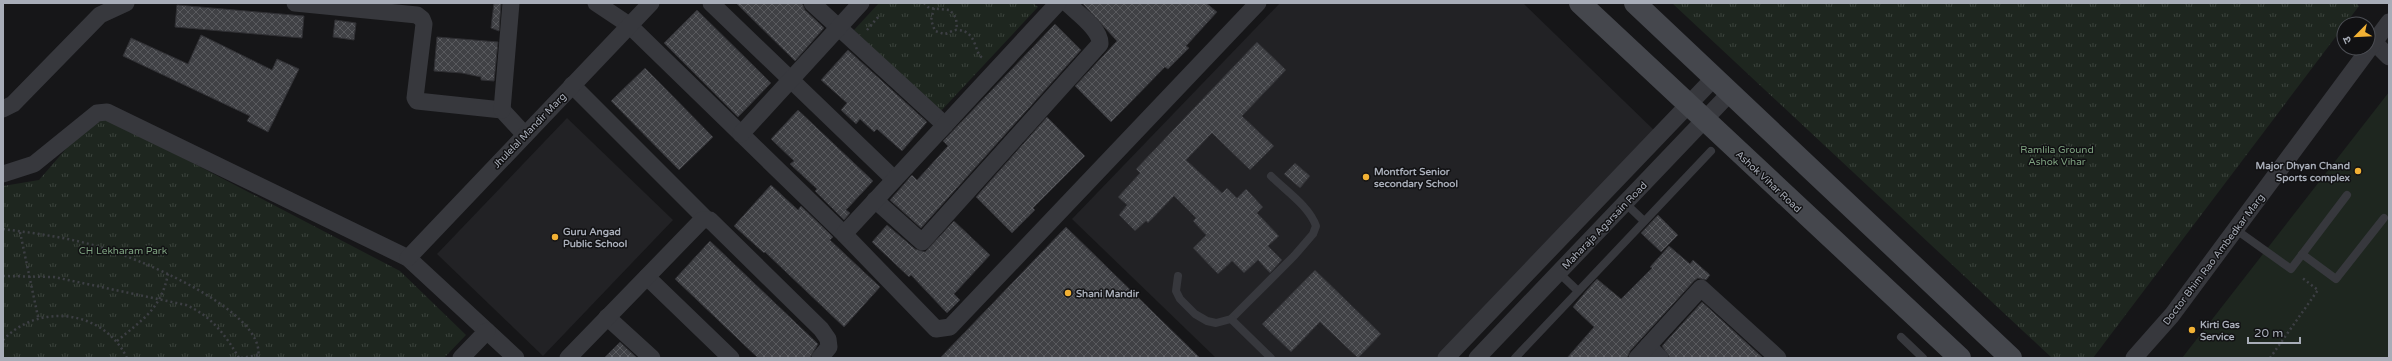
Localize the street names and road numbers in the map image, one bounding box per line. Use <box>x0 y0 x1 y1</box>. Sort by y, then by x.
street label: Jhulelal Mandir Marg <box>491 91 569 171</box>
street label: Ashok Vihar Road <box>1733 148 1804 215</box>
street label: Maharaja Agarsain Road <box>1560 179 1650 272</box>
street label: Doctor Bhim Rao Ambedkar Marg <box>2161 192 2267 328</box>

